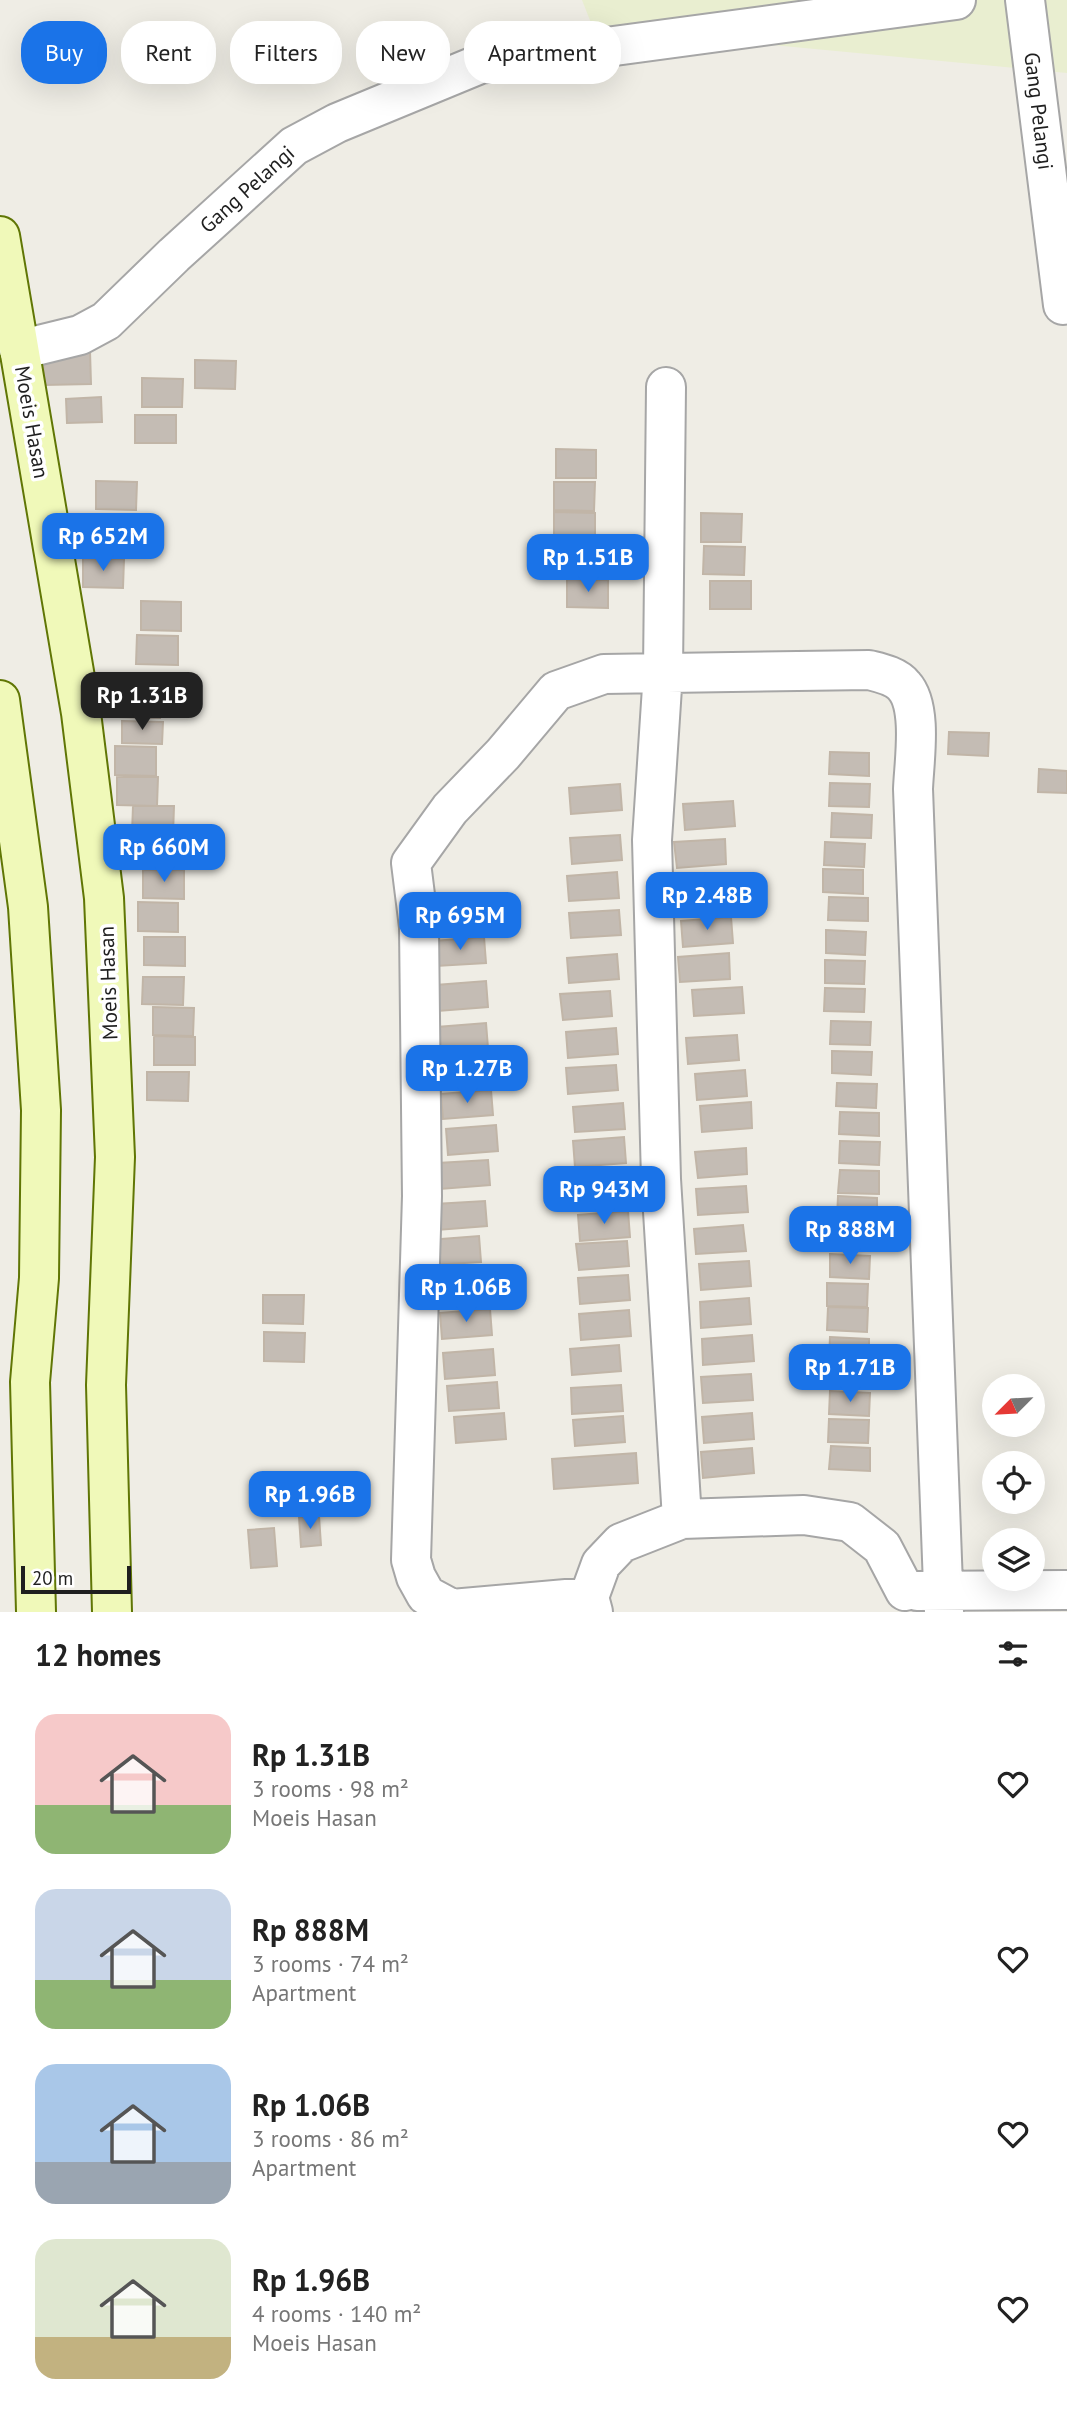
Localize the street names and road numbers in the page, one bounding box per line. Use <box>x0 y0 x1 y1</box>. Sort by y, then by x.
street label: Gang Pelangi <box>1018 51 1060 171</box>
street label: Gang Pelangi <box>194 139 300 239</box>
street label: Moeis Hasan <box>9 364 55 480</box>
street label: Moeis Hasan <box>93 926 123 1040</box>

